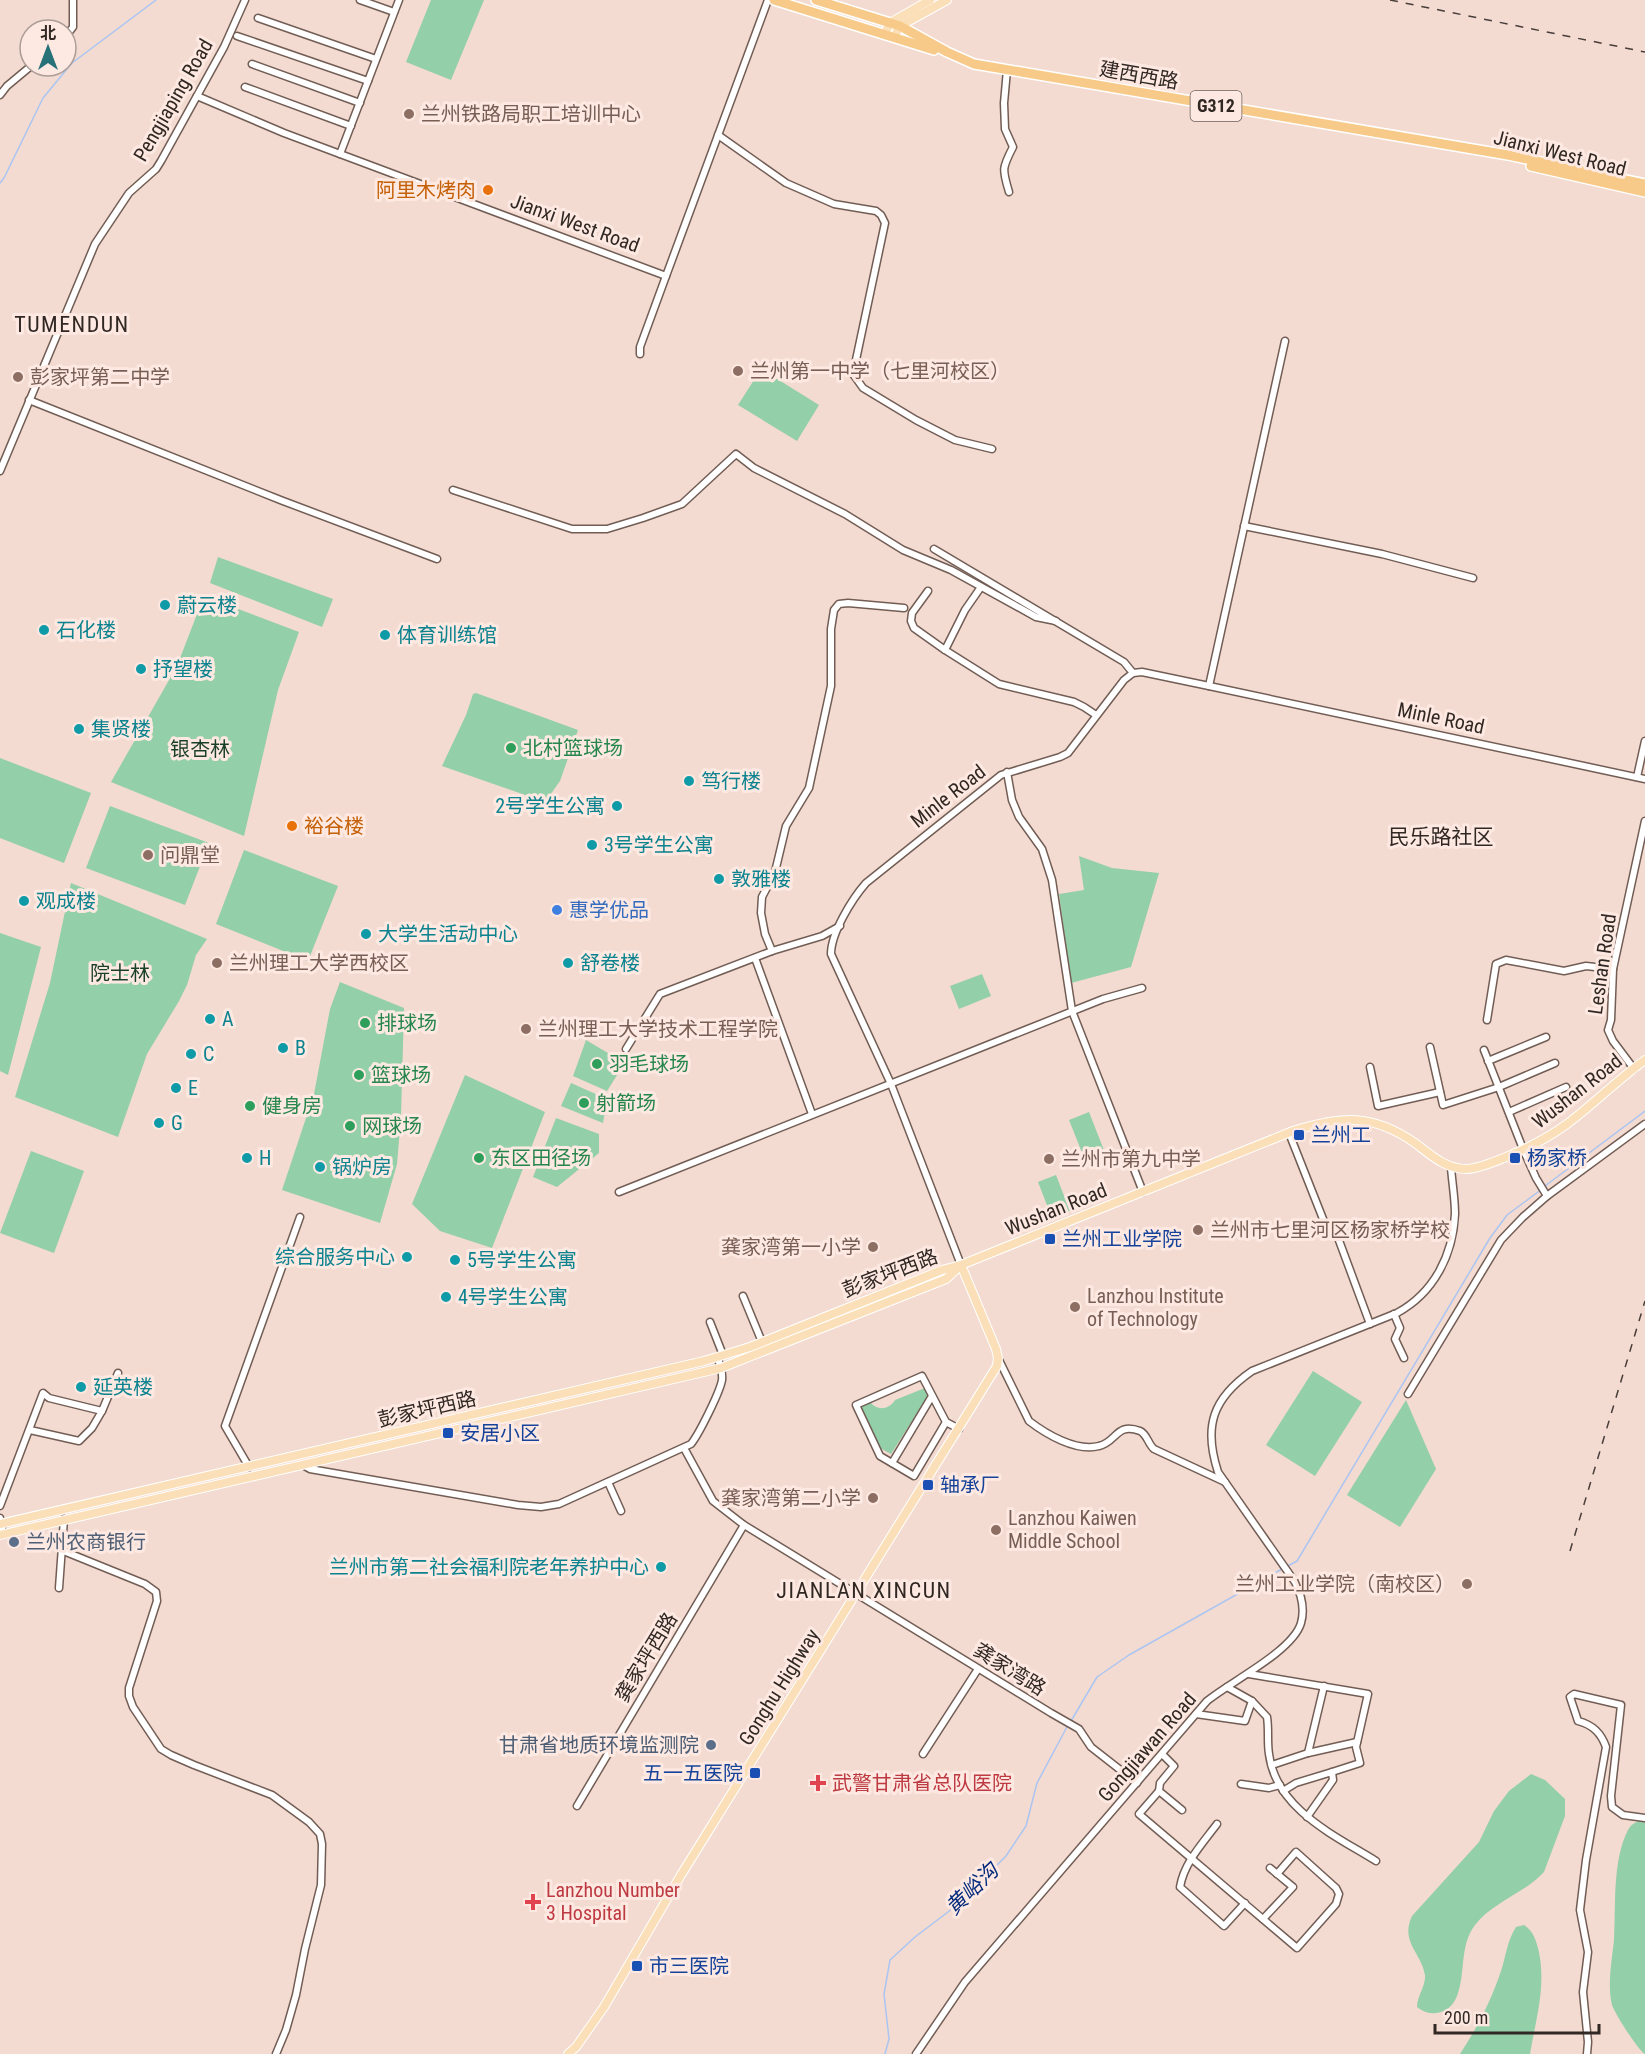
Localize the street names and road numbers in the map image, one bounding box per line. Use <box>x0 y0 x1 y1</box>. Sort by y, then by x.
street label: Pengjiaping Road <box>128 35 218 165</box>
street label: 建西西路 <box>1098 56 1180 94</box>
road number: G312 <box>1190 91 1242 121</box>
street label: Jianxi West Road <box>1491 125 1629 181</box>
street label: Jianxi West Road <box>507 189 643 257</box>
street label: Minle Road <box>1395 697 1487 739</box>
street label: Minle Road <box>906 759 990 833</box>
street label: Leshan Road <box>1583 912 1621 1016</box>
street label: Wushan Road <box>1527 1048 1627 1134</box>
street label: Wushan Road <box>1002 1178 1110 1240</box>
street label: 彭家坪西路 <box>839 1244 941 1302</box>
street label: 彭家坪西路 <box>376 1386 478 1432</box>
street label: 龚家坪西路 <box>610 1608 682 1706</box>
street label: Gonghu Highway <box>734 1624 824 1750</box>
street label: 龚家湾路 <box>970 1638 1050 1700</box>
street label: Gongjiawan Road <box>1093 1687 1201 1807</box>

